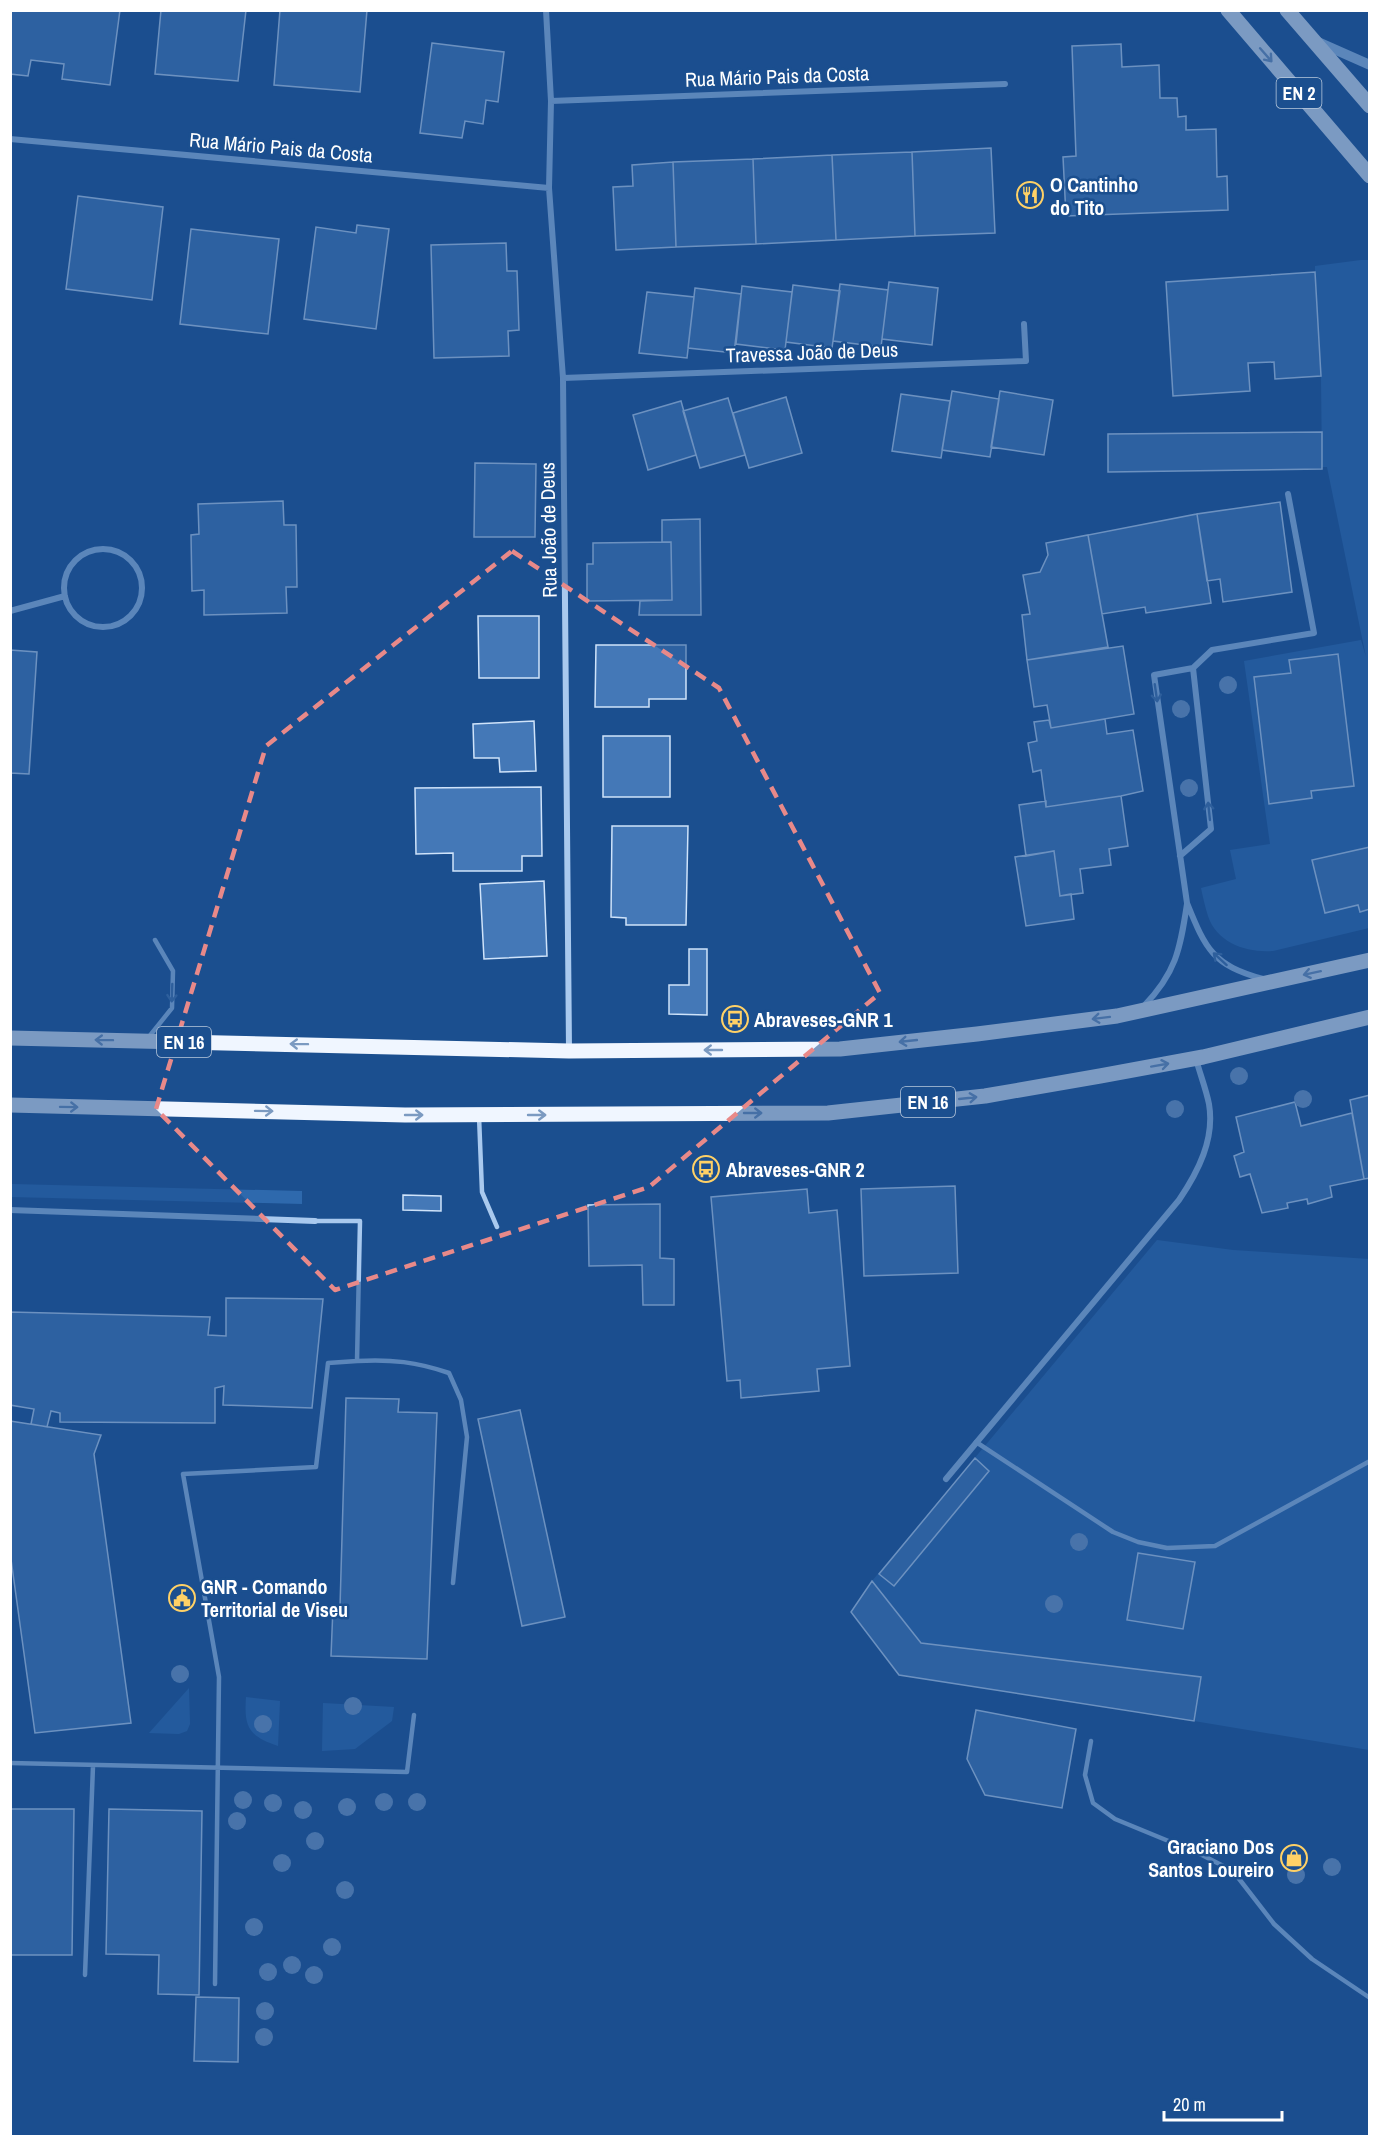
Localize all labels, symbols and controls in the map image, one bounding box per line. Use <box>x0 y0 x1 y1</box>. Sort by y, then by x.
one-way arrow <box>1259 47 1273 62</box>
street label: Rua Mário Pais da Costa <box>685 59 869 93</box>
road number: EN 2 <box>1276 78 1322 108</box>
street label: Rua Mário Pais da Costa <box>188 126 374 168</box>
place label: O Cantinho do Tito <box>1050 171 1138 221</box>
restaurant icon: O Cantinho do Tito <box>1015 180 1045 210</box>
street label: Travessa João de Deus <box>725 335 899 369</box>
street label: Rua João de Deus <box>533 462 563 598</box>
one-way arrow <box>1151 682 1162 702</box>
one-way arrow <box>1203 802 1214 822</box>
one-way arrow <box>1212 952 1227 966</box>
one-way arrow <box>1303 967 1322 979</box>
one-way arrow <box>166 982 178 1002</box>
bus stop icon: Abraveses-GNR 1 <box>720 1004 750 1034</box>
place label: Abraveses-GNR 1 <box>754 1006 893 1033</box>
one-way arrow <box>1092 1013 1112 1024</box>
road number: EN 16 <box>157 1027 211 1057</box>
one-way arrow <box>95 1035 115 1046</box>
one-way arrow <box>898 1036 918 1047</box>
one-way arrow <box>290 1038 310 1050</box>
one-way arrow <box>704 1044 724 1056</box>
one-way arrow <box>1150 1059 1170 1070</box>
road number: EN 16 <box>901 1087 955 1117</box>
one-way arrow <box>958 1092 978 1103</box>
one-way arrow <box>58 1101 78 1112</box>
one-way arrow <box>253 1105 273 1117</box>
one-way arrow <box>743 1108 763 1119</box>
one-way arrow <box>403 1109 423 1121</box>
one-way arrow <box>527 1109 547 1120</box>
bus stop icon: Abraveses-GNR 2 <box>691 1154 721 1184</box>
place label: Abraveses-GNR 2 <box>726 1156 865 1183</box>
place label: GNR - Comando Territorial de Viseu <box>201 1573 348 1623</box>
public building icon: GNR - Comando Territorial de Viseu <box>167 1583 197 1613</box>
place label: Graciano Dos Santos Loureiro <box>1148 1833 1274 1883</box>
shop icon: Graciano Dos Santos Loureiro <box>1279 1843 1309 1873</box>
scale bar <box>1164 2084 1282 2122</box>
text: 20 m <box>1173 2092 1206 2117</box>

